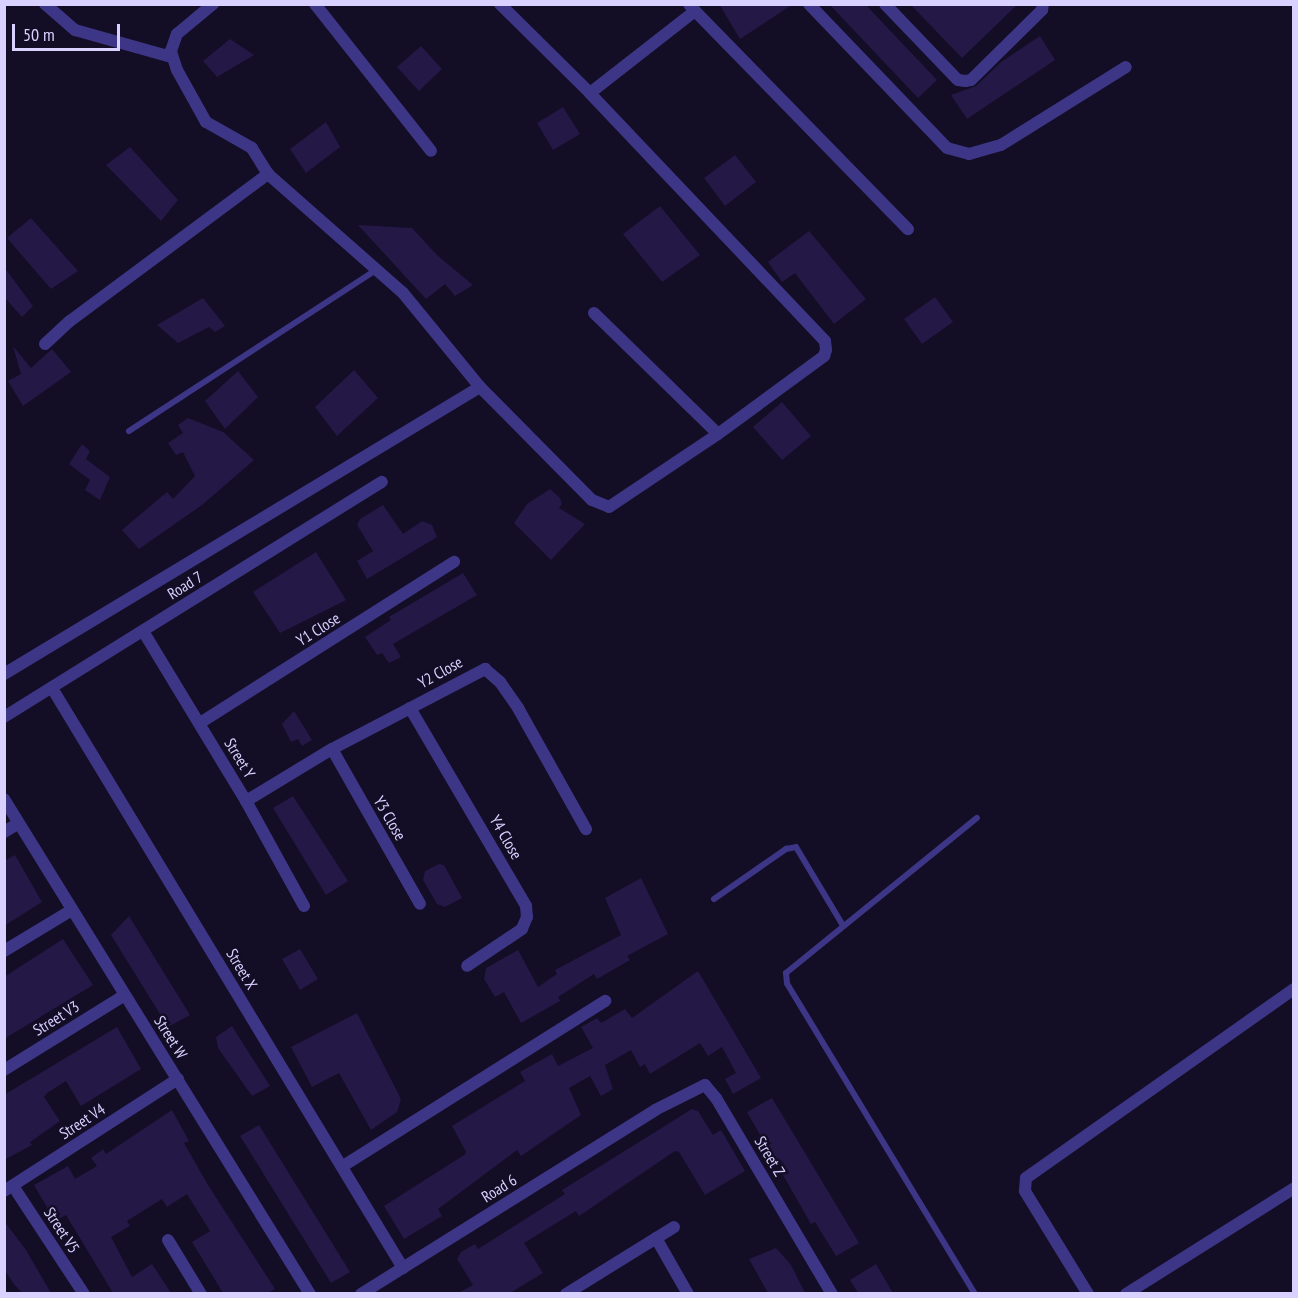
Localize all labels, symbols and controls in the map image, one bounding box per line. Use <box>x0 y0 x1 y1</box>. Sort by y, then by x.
scale bar <box>15 12 123 50</box>
text: 50 m <box>23 23 55 46</box>
street label: Road 7 <box>164 567 206 603</box>
street label: Y1 Close <box>293 608 343 650</box>
street label: Y2 Close <box>414 652 466 692</box>
street label: Street Y <box>220 734 260 782</box>
street label: Y3 Close <box>370 792 410 844</box>
street label: Y4 Close <box>486 811 526 863</box>
street label: Street X <box>222 945 262 993</box>
street label: Street V3 <box>29 996 83 1040</box>
street label: Street W <box>150 1012 192 1062</box>
street label: Street V4 <box>55 1099 109 1143</box>
street label: Street Z <box>751 1132 789 1180</box>
street label: Road 6 <box>478 1170 520 1206</box>
street label: Street V5 <box>40 1203 84 1257</box>

